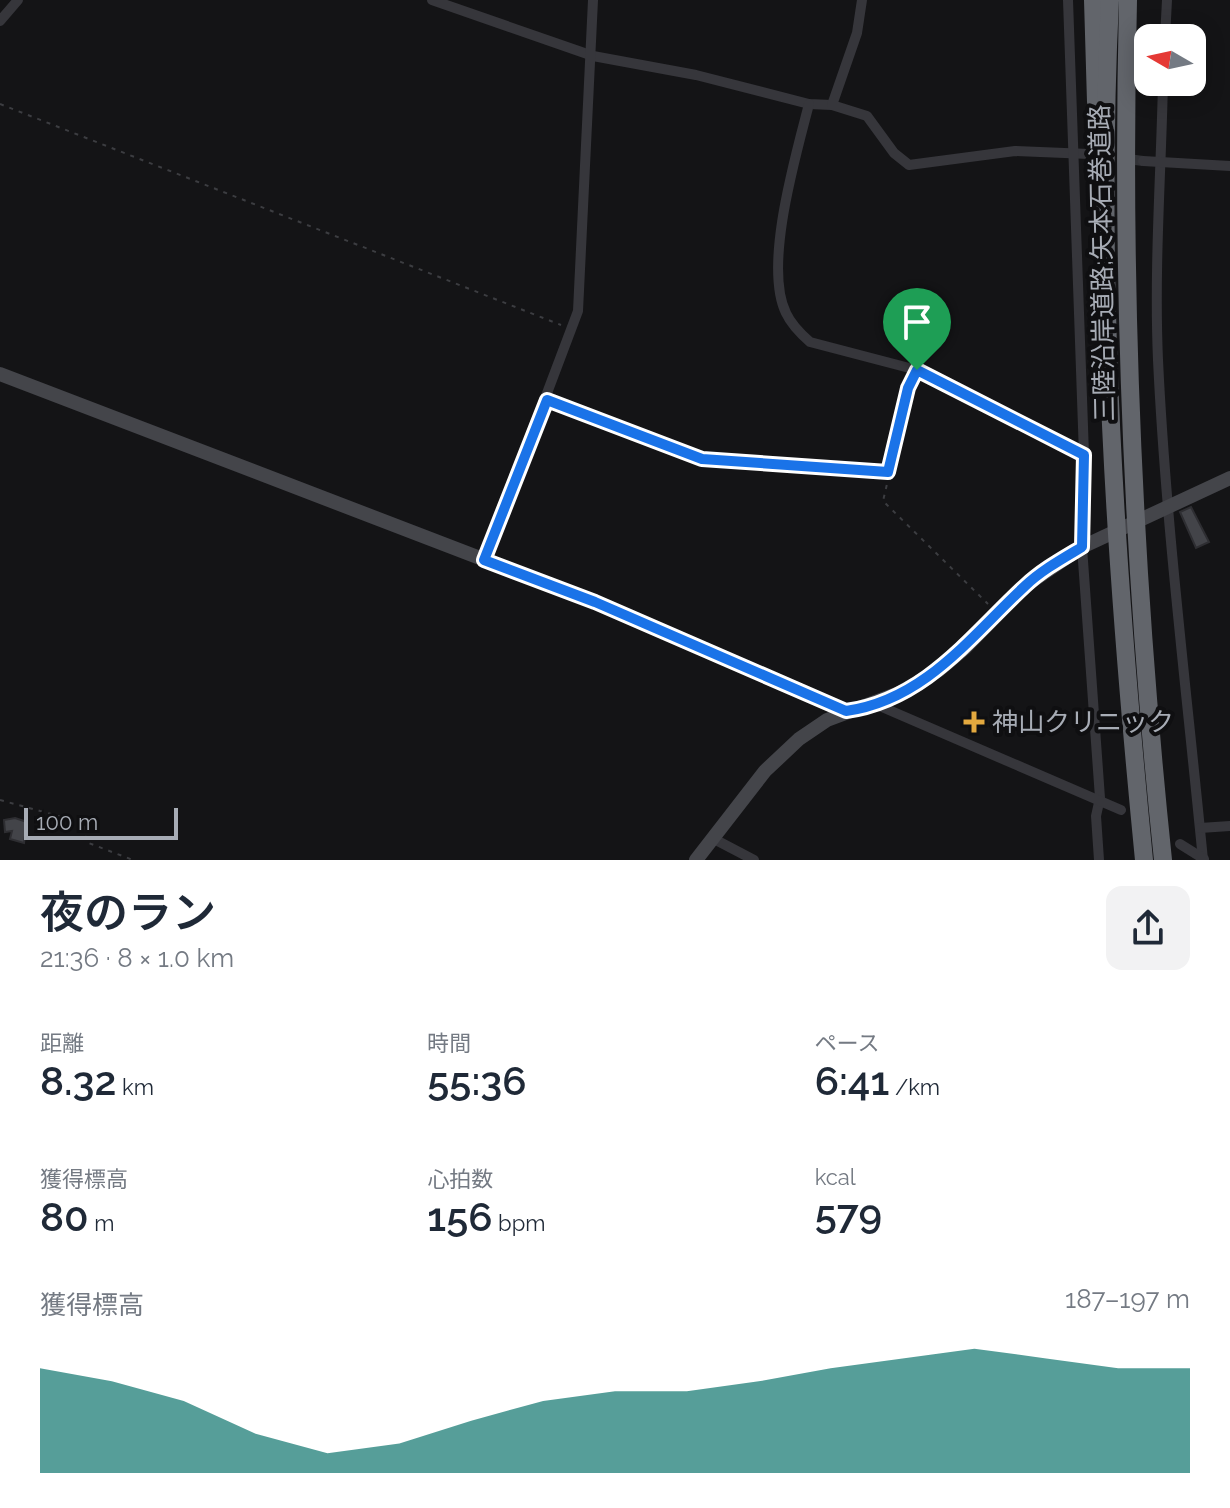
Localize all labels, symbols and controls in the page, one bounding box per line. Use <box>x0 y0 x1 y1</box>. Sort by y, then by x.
north arrow <box>1134 24 1206 96</box>
map controls <box>1134 24 1206 96</box>
street label: 三陸沿岸道路;矢本石巻道路 <box>1084 104 1120 422</box>
pin <box>883 288 951 370</box>
icon: arrive <box>895 300 939 344</box>
place label: 神山クリニック <box>992 707 1174 737</box>
marker: 神山クリニック <box>963 711 985 733</box>
scale bar <box>24 804 178 840</box>
text: 100 m <box>36 809 98 835</box>
button: share <box>1106 886 1190 970</box>
text: 夜のラン <box>40 887 216 938</box>
text: 21:36 · 8 × 1.0 km <box>40 943 234 973</box>
text: 距離 <box>40 1030 84 1056</box>
text: 時間 <box>427 1030 471 1056</box>
text: ペース <box>815 1030 880 1056</box>
text: 8.32 <box>40 1057 116 1104</box>
text: 55:36 <box>427 1057 527 1104</box>
text: 6:41 <box>815 1057 889 1104</box>
text: km <box>116 1074 154 1100</box>
text: /km <box>889 1074 940 1100</box>
text: kcal <box>815 1164 856 1190</box>
text: 獲得標高 <box>40 1166 128 1192</box>
text: 心拍数 <box>427 1166 493 1192</box>
text: 579 <box>815 1190 882 1237</box>
text: 80 <box>40 1193 89 1240</box>
text: 156 <box>427 1193 493 1240</box>
text: m <box>89 1210 114 1236</box>
text: bpm <box>493 1210 545 1236</box>
text: 187–197 m <box>1065 1284 1190 1314</box>
text: 獲得標高 <box>40 1290 144 1320</box>

